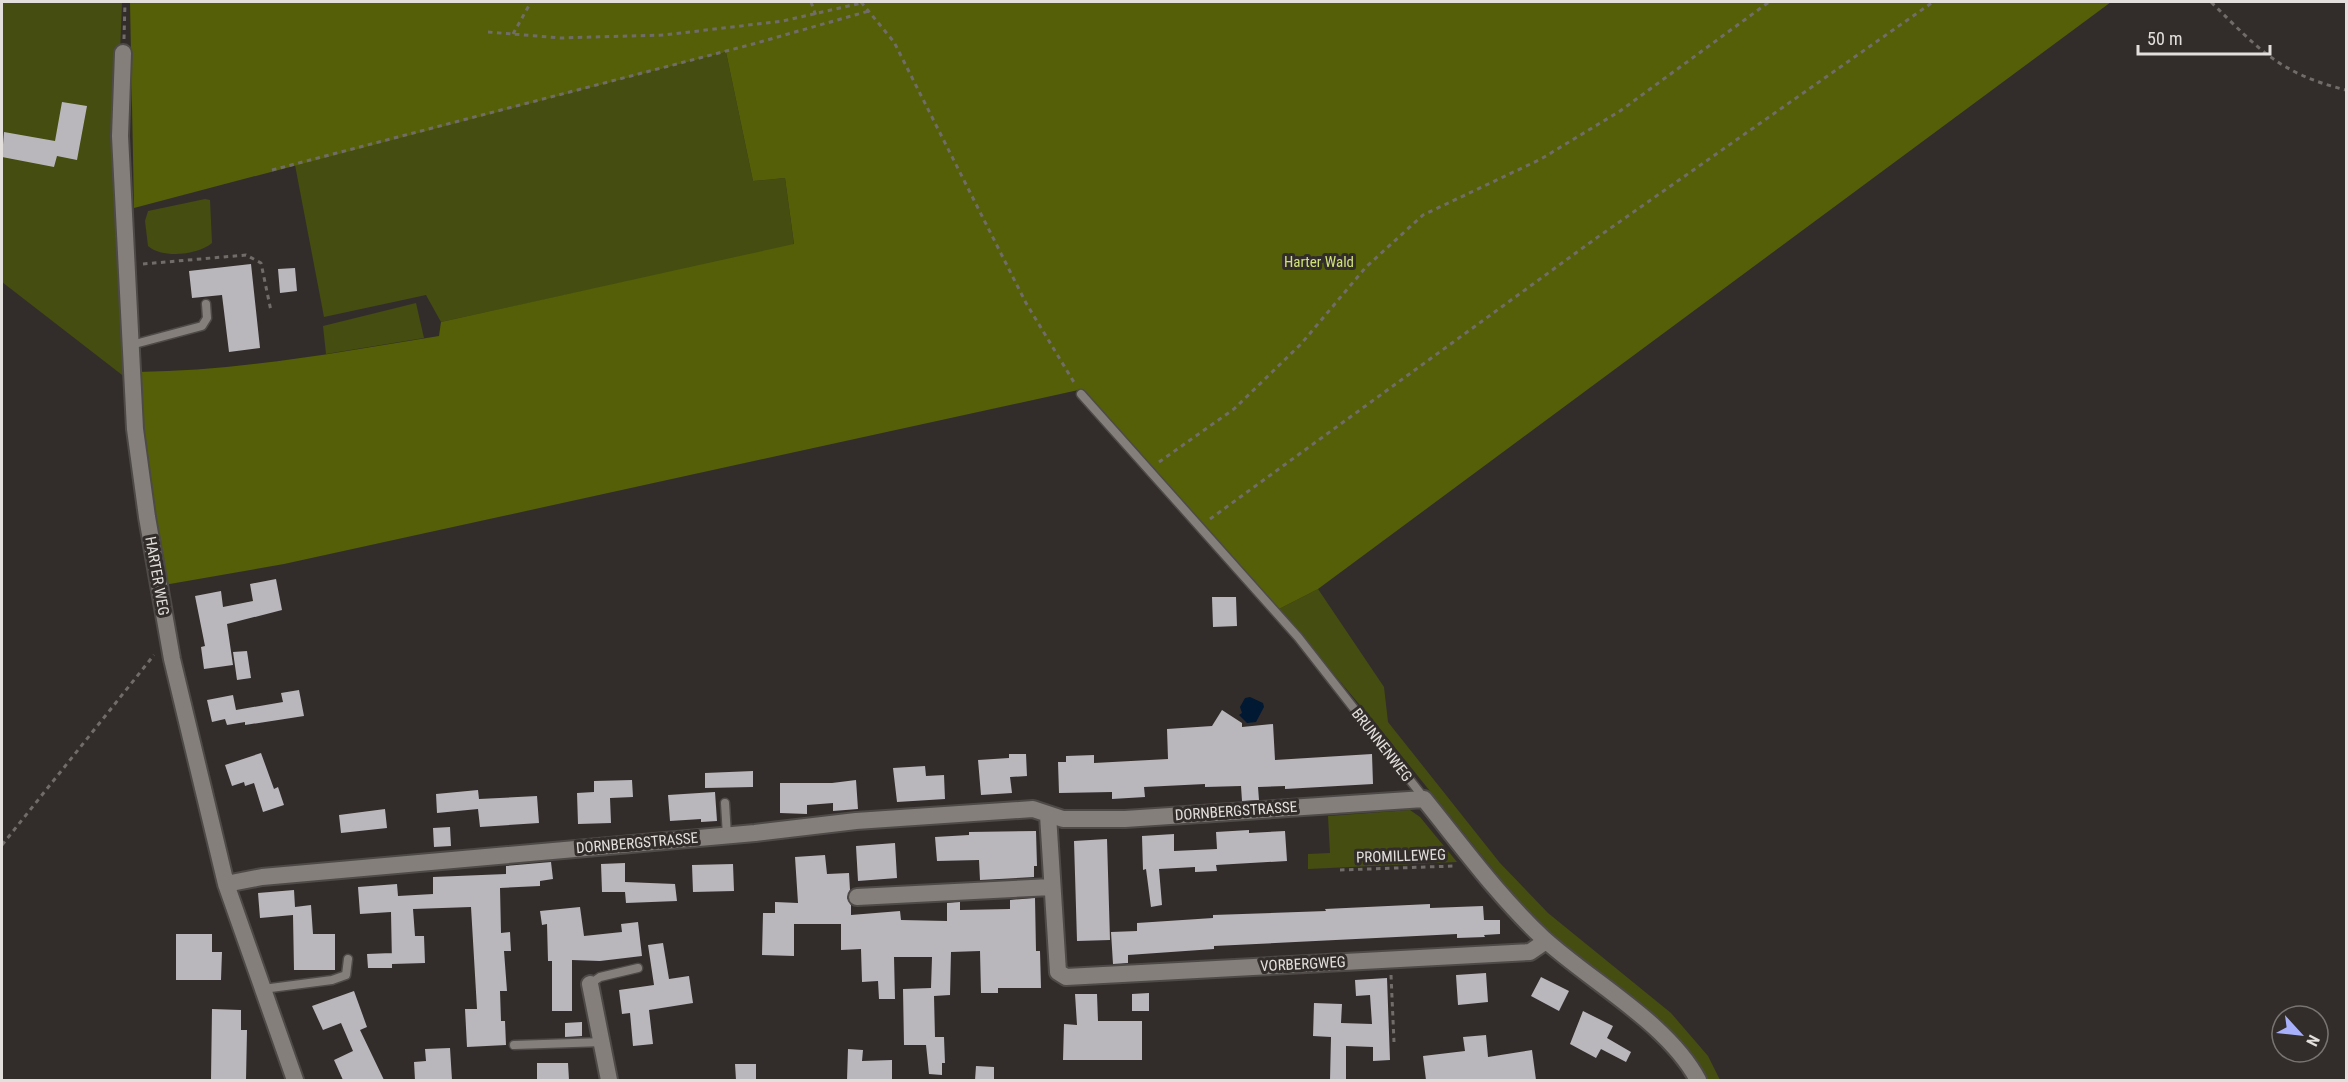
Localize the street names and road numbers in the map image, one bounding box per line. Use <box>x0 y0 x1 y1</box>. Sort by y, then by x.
street label: HARTER WEG <box>141 535 173 617</box>
street label: BRUNNENWEG <box>1348 705 1416 785</box>
street label: DORNBERGSTRASSE <box>1174 798 1298 824</box>
street label: DORNBERGSTRASSE <box>575 829 699 857</box>
street label: PROMILLEWEG <box>1356 845 1446 867</box>
street label: VORBERGWEG <box>1260 953 1346 975</box>

